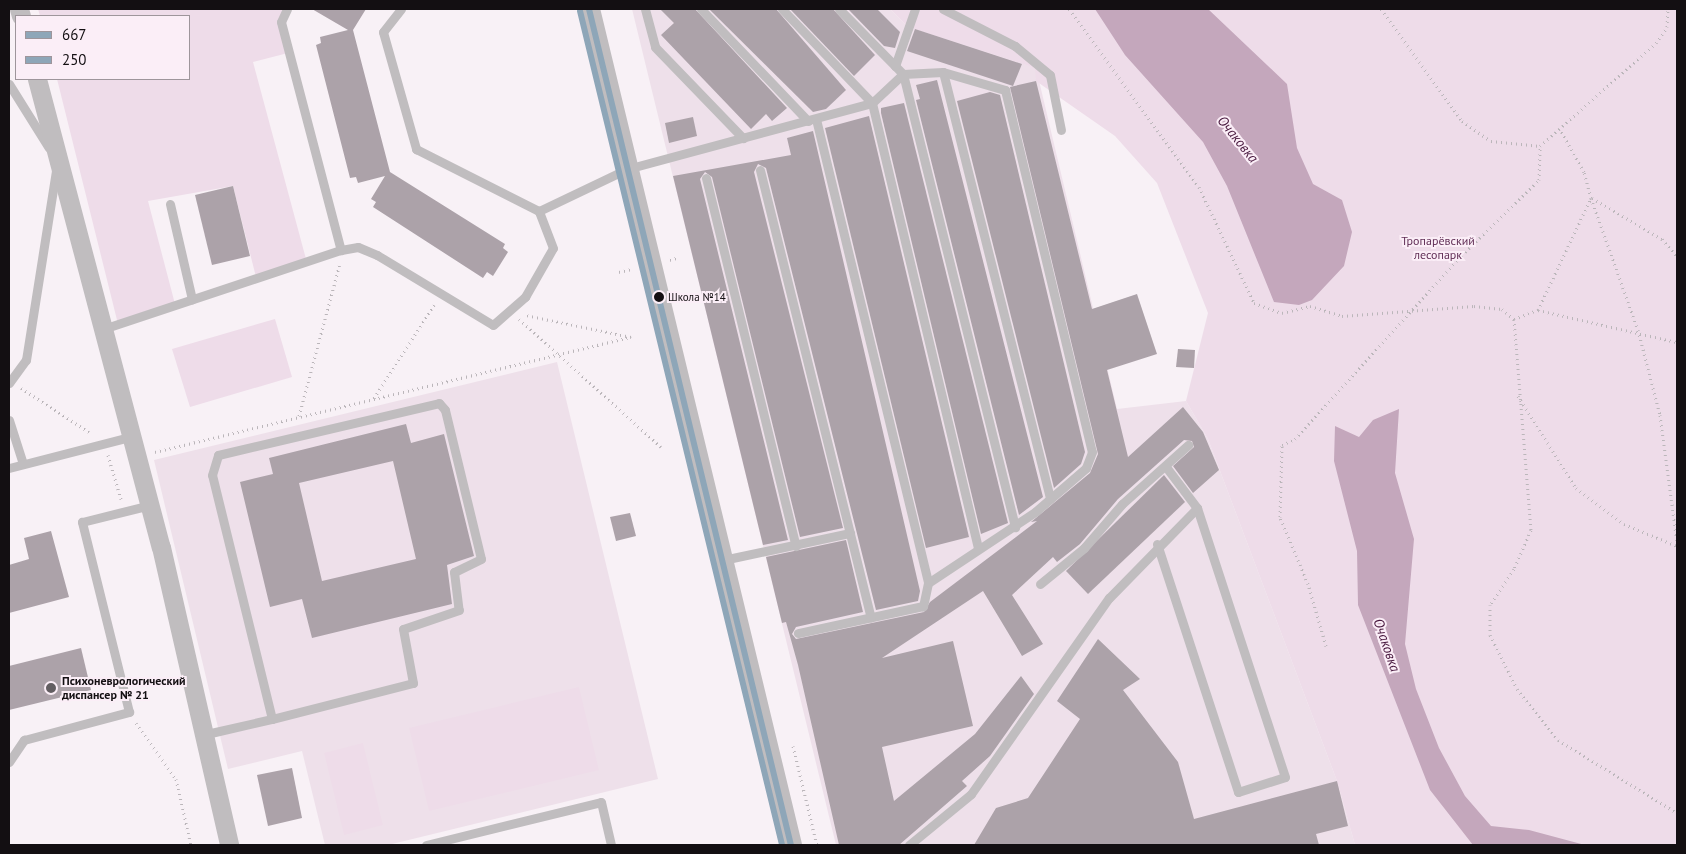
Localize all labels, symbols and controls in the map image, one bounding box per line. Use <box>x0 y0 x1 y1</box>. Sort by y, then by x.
legend <box>15 15 190 80</box>
text: 667 <box>62 25 87 44</box>
text: 250 <box>62 50 87 69</box>
water label: Очаковка <box>1214 112 1262 166</box>
park label: Тропарёвский лесопарк <box>1401 234 1475 262</box>
place label: Школа №14 <box>668 290 726 304</box>
marker: Школа №14 <box>654 292 664 302</box>
water label: Очаковка <box>1370 616 1404 674</box>
place label: Психоневрологический диспансер № 21 <box>62 674 185 702</box>
marker: Психоневрологический диспансер № 21 <box>44 681 58 695</box>

